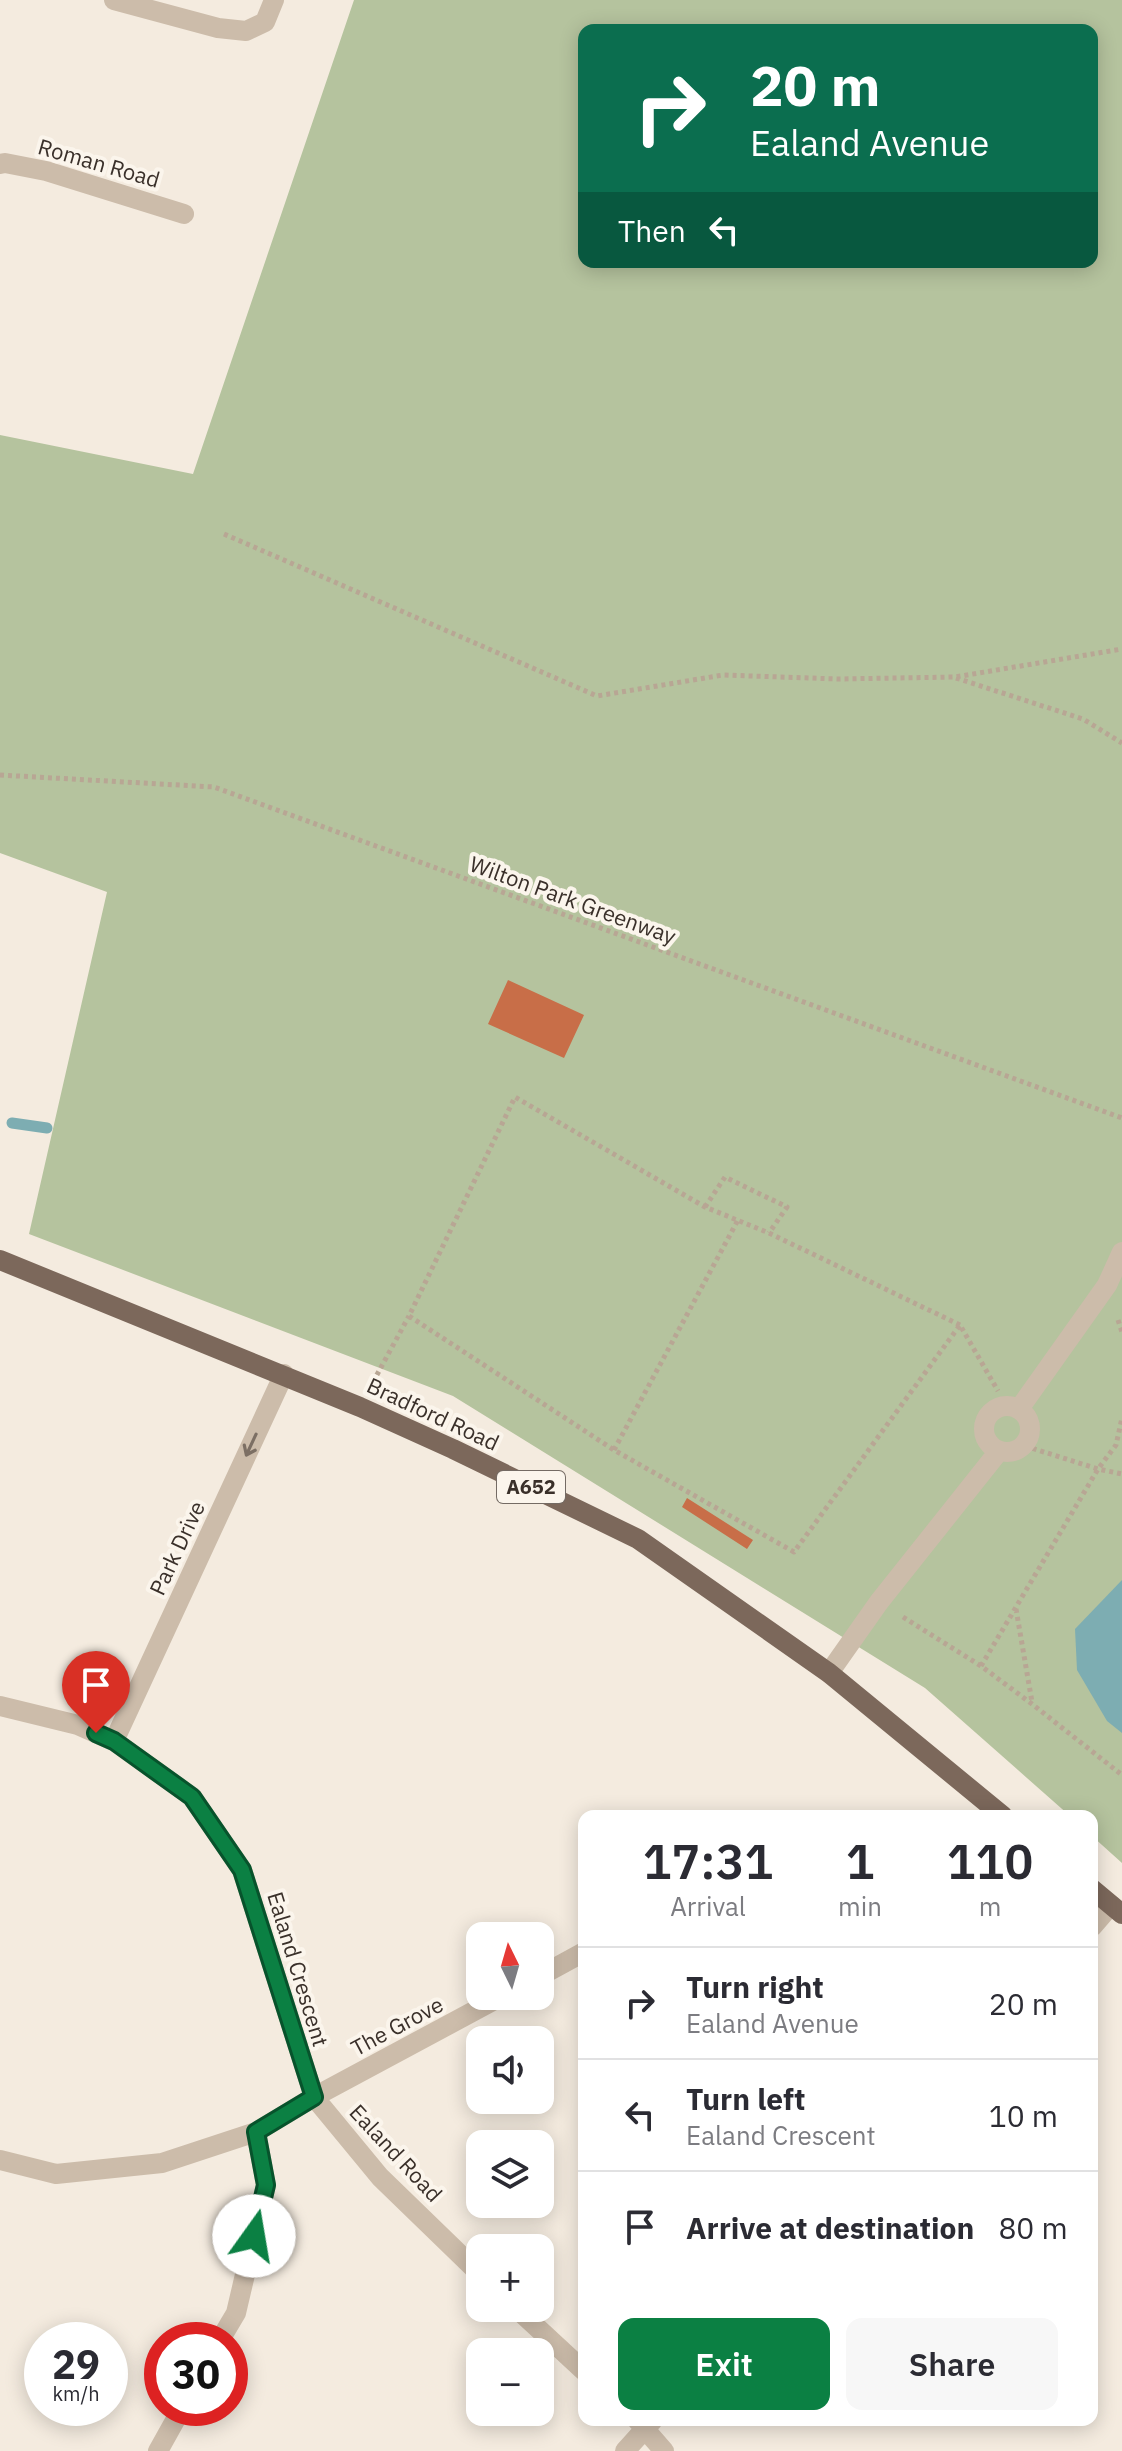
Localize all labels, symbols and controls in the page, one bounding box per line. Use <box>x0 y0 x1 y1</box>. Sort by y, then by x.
text: 20 m <box>750 49 880 121</box>
icon: right <box>618 56 722 160</box>
text: Ealand Avenue <box>750 119 989 166</box>
street label: Roman Road <box>35 131 163 194</box>
icon: left <box>702 208 746 252</box>
text: Then <box>618 211 686 250</box>
street label: Wilton Park Greenway <box>466 849 680 950</box>
street label: Bradford Road <box>362 1370 504 1457</box>
one-way arrow <box>243 1433 258 1457</box>
road number: A652 <box>497 1471 565 1503</box>
street label: Park Drive <box>142 1496 211 1600</box>
pin <box>62 1651 130 1733</box>
icon: arrive <box>74 1663 118 1707</box>
text: 17:31 <box>643 1830 773 1892</box>
text: 1 <box>846 1830 874 1892</box>
text: 110 <box>947 1830 1033 1892</box>
street label: Ealand Crescent <box>261 1888 336 2050</box>
text: Arrival <box>670 1889 746 1923</box>
text: min <box>838 1889 882 1923</box>
text: m <box>979 1889 1001 1923</box>
north arrow <box>466 1922 554 2010</box>
map controls <box>466 1922 554 2426</box>
text: Turn right <box>686 1967 824 2006</box>
icon: right <box>618 1981 662 2025</box>
text: 20 m <box>989 1984 1058 2023</box>
street label: The Grove <box>346 1989 448 2062</box>
text: Ealand Avenue <box>686 2006 859 2040</box>
button: sound <box>466 2026 554 2114</box>
text: Turn left <box>686 2079 805 2118</box>
icon: left <box>618 2093 662 2137</box>
text: 10 m <box>989 2096 1058 2135</box>
street label: Ealand Road <box>344 2098 449 2208</box>
text: Ealand Crescent <box>686 2118 876 2152</box>
button: layers <box>466 2130 554 2218</box>
position arrow <box>212 2194 296 2278</box>
icon: arrive <box>618 2205 662 2249</box>
text: Arrive at destination <box>686 2208 974 2247</box>
text: 80 m <box>998 2208 1068 2247</box>
button: + <box>466 2234 554 2322</box>
button: Exit <box>618 2318 830 2410</box>
button: Share <box>846 2318 1058 2410</box>
speed limit sign: 30 <box>144 2322 248 2426</box>
text: 29 <box>52 2338 100 2390</box>
button: − <box>466 2338 554 2426</box>
text: km/h <box>52 2380 100 2407</box>

